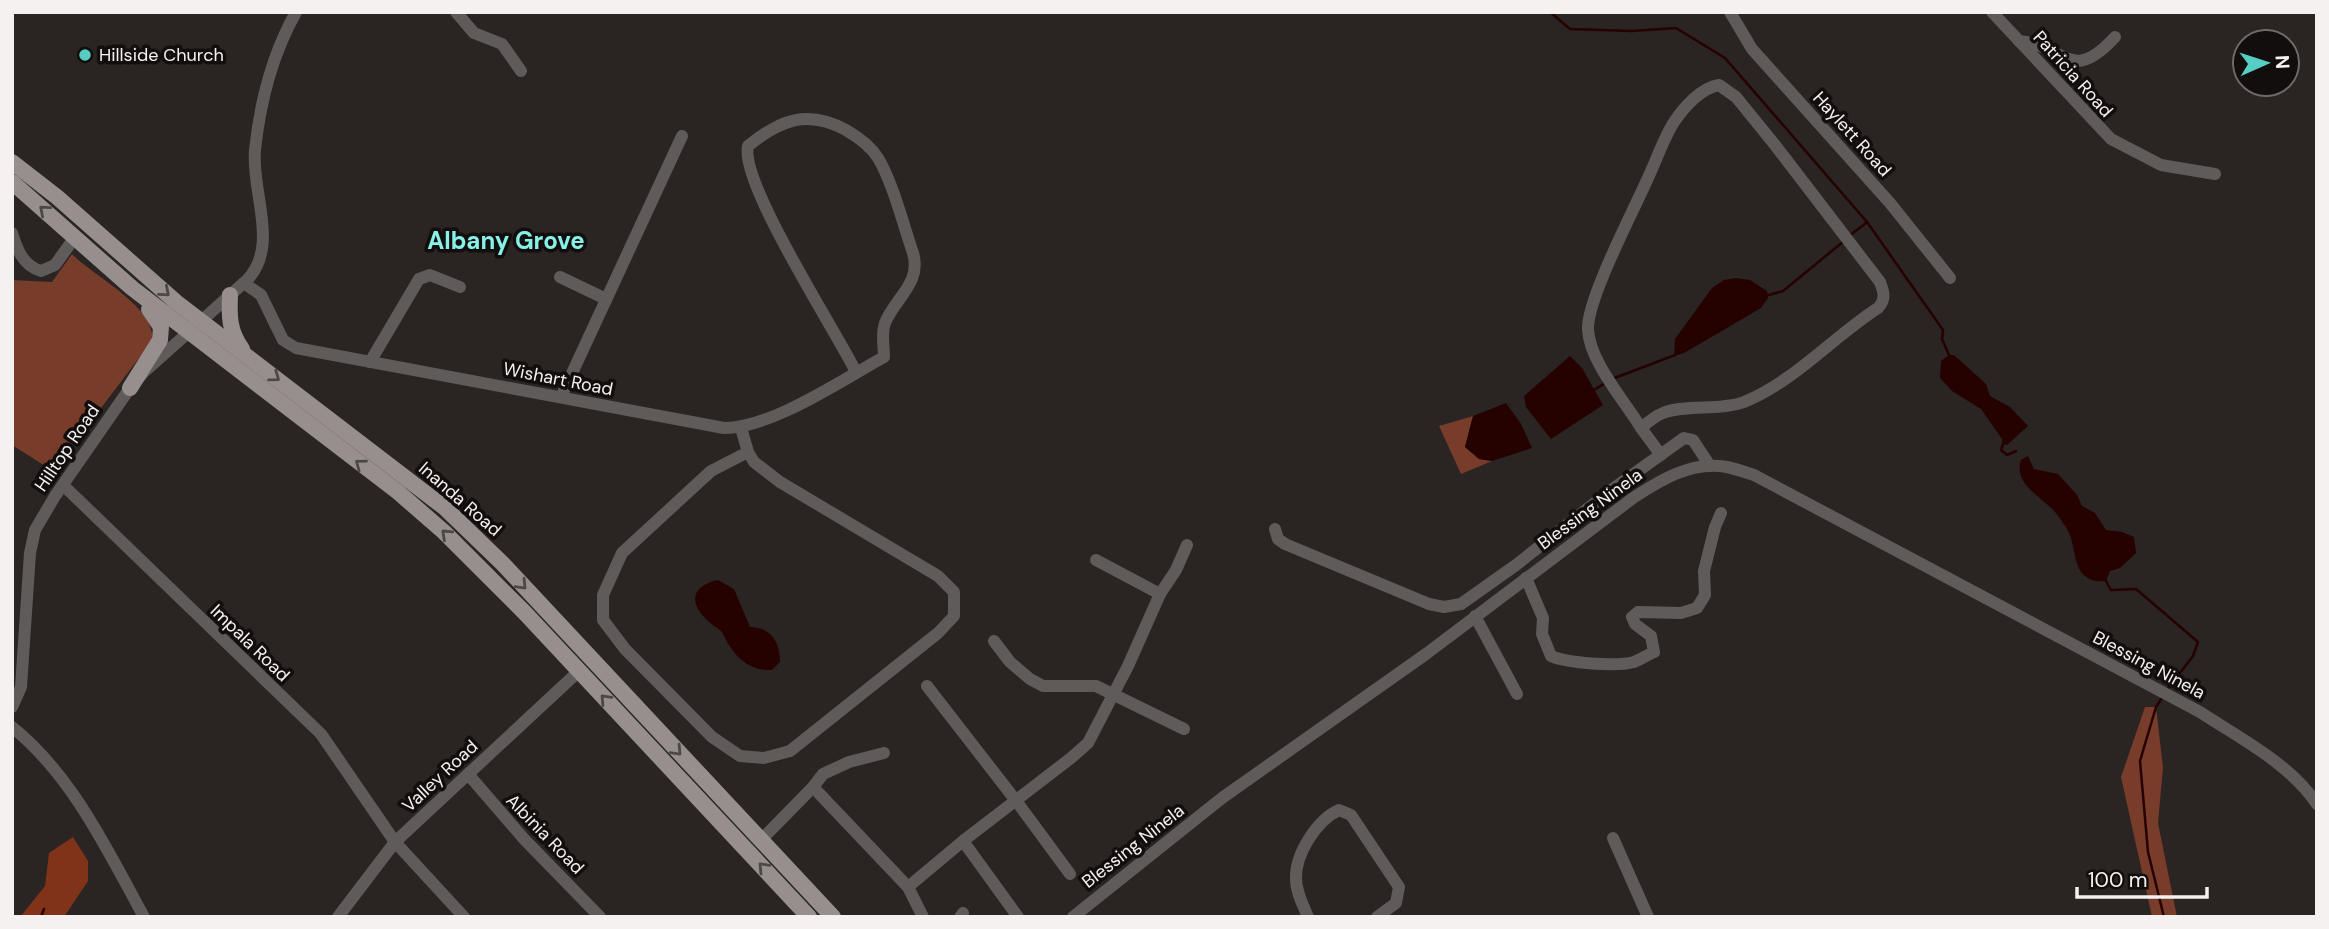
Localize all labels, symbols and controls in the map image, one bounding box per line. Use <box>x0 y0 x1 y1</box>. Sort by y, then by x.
street label: Patricia Road <box>2028 26 2118 122</box>
north arrow <box>2231 28 2301 98</box>
place label: Hillside Church <box>99 43 224 67</box>
marker: Hillside Church <box>77 47 93 63</box>
text: N <box>2270 55 2295 70</box>
street label: Haylett Road <box>1807 86 1897 182</box>
one-way arrow <box>39 206 52 218</box>
district label: Albany Grove <box>427 225 585 256</box>
one-way arrow <box>157 284 170 296</box>
street label: Wishart Road <box>501 357 615 401</box>
one-way arrow <box>267 368 279 381</box>
street label: Hilltop Road <box>29 400 105 496</box>
street label: Inanda Road <box>413 456 507 542</box>
one-way arrow <box>356 459 368 472</box>
street label: Blessing Ninela <box>1533 463 1647 555</box>
one-way arrow <box>441 529 454 542</box>
one-way arrow <box>514 577 526 590</box>
street label: Impala Road <box>205 599 295 687</box>
street label: Blessing Ninela <box>2089 625 2209 705</box>
one-way arrow <box>601 694 613 707</box>
street label: Valley Road <box>397 735 483 817</box>
one-way arrow <box>669 743 682 756</box>
street label: Albinia Road <box>501 789 589 879</box>
street label: Blessing Ninela <box>1077 798 1189 894</box>
scale bar <box>2077 856 2206 900</box>
one-way arrow <box>758 862 771 875</box>
text: 100 m <box>2088 866 2148 894</box>

